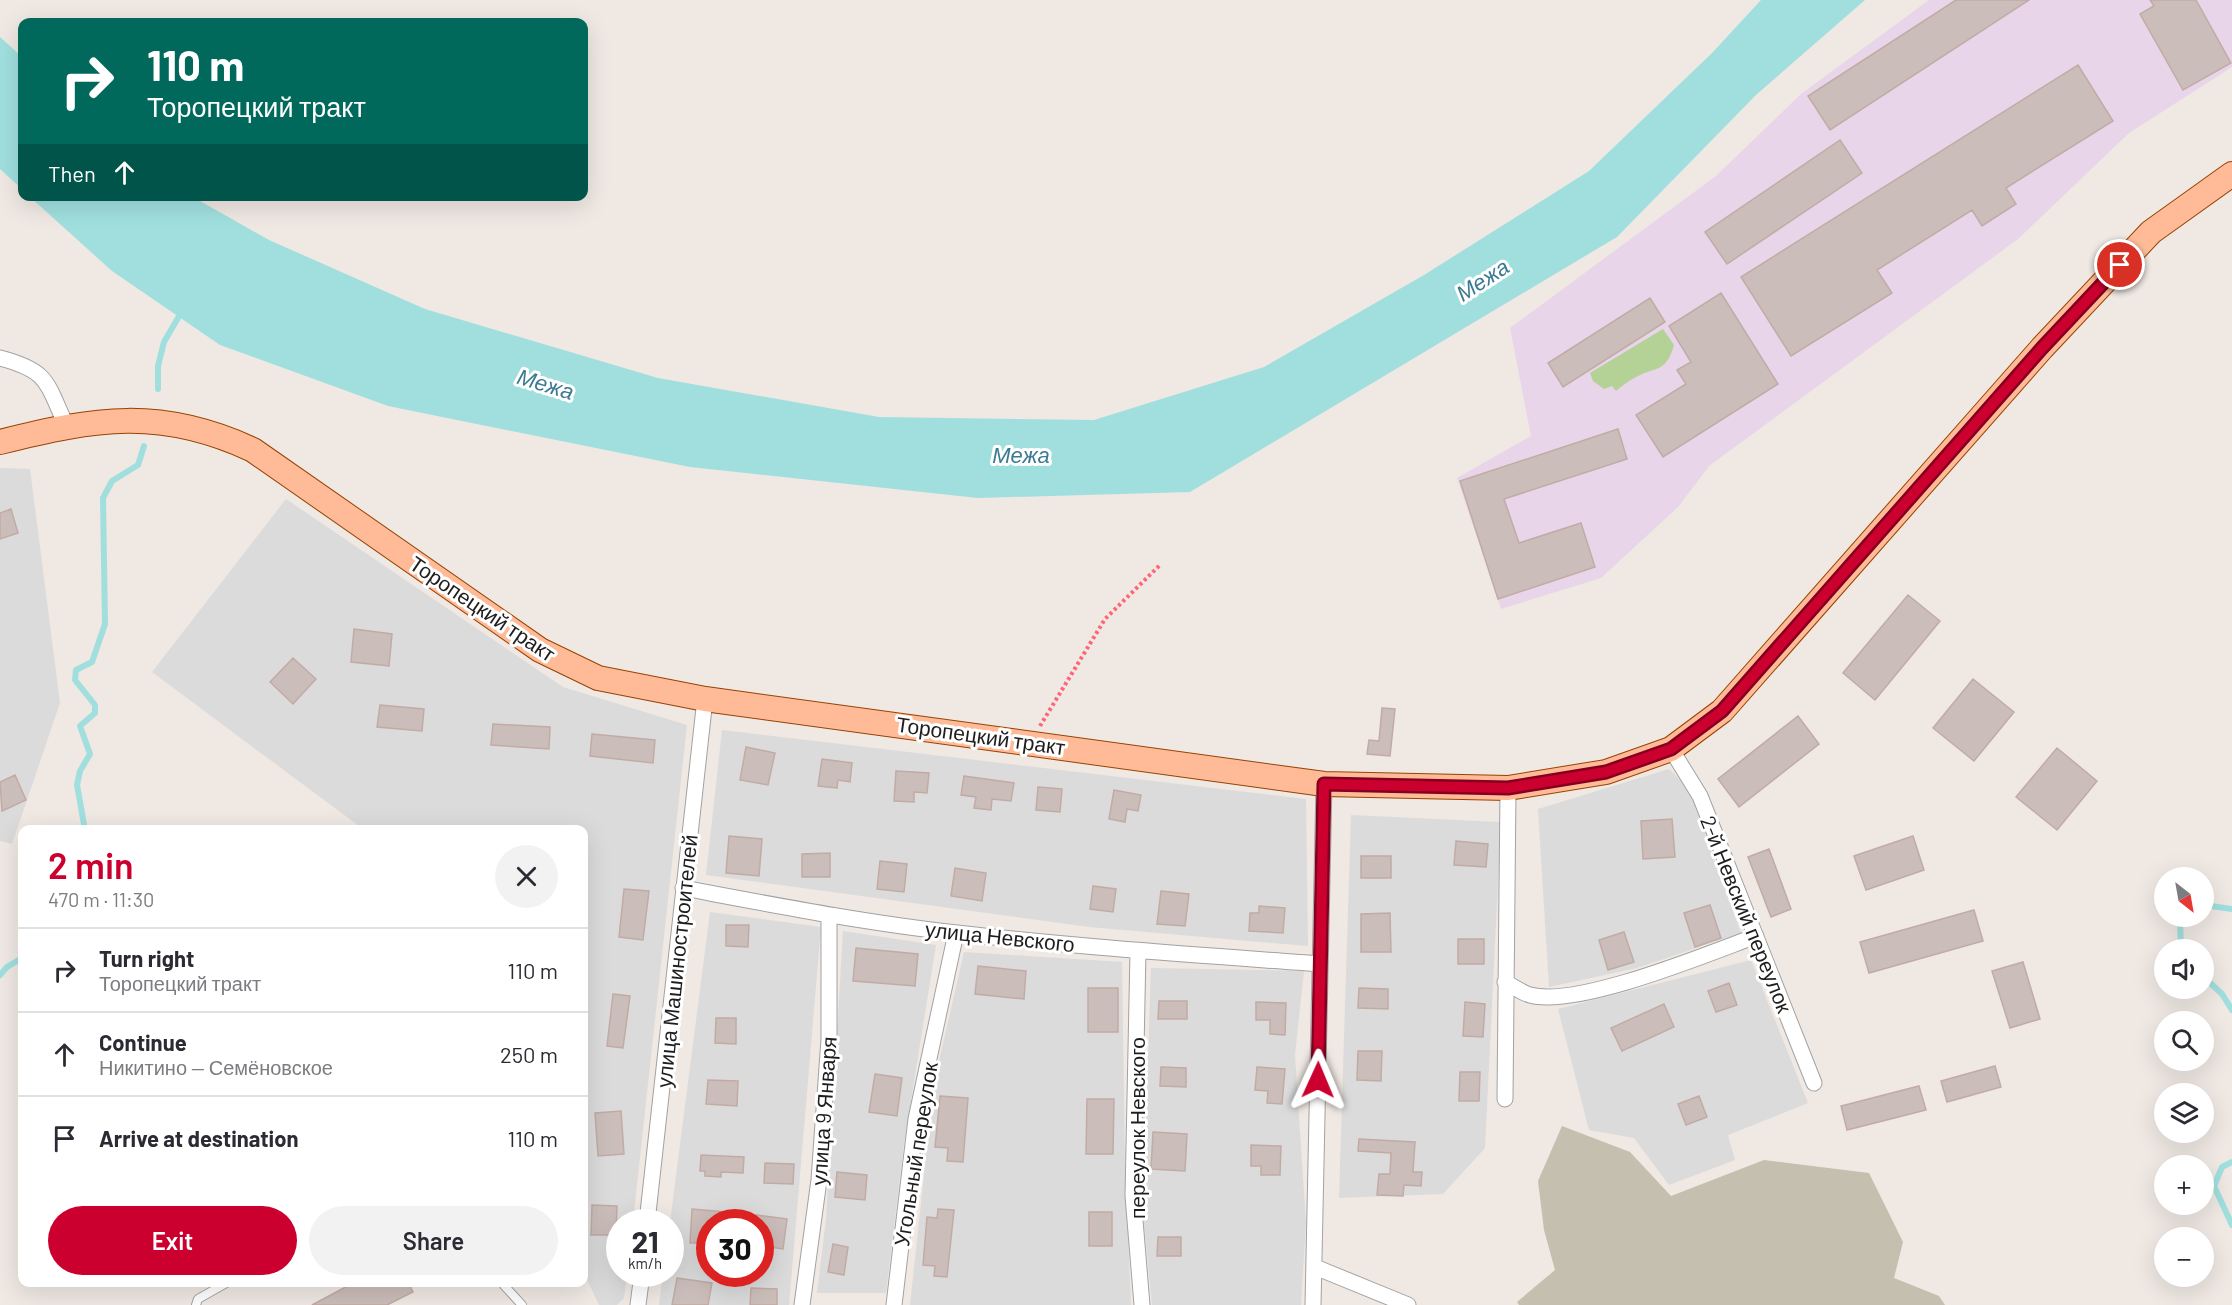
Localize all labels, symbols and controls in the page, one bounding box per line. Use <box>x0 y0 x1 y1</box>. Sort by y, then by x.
text: 110 m <box>147 39 244 89</box>
icon: right <box>48 42 126 120</box>
text: Торопецкий тракт <box>147 90 366 122</box>
icon: ahead <box>108 156 141 189</box>
text: Then <box>48 160 96 186</box>
pin <box>2094 239 2145 290</box>
icon: arrive <box>2103 248 2136 281</box>
water label: Межа <box>1451 252 1513 306</box>
water label: Межа <box>515 362 577 404</box>
water label: Межа <box>992 441 1050 467</box>
street label: Торопецкий тракт <box>405 550 561 666</box>
street label: Торопецкий тракт <box>895 711 1067 759</box>
street label: 2-й Невский переулок <box>1696 812 1798 1017</box>
street label: улица Машиностроителей <box>650 833 702 1089</box>
text: 2 min <box>48 843 134 886</box>
button: close <box>495 845 558 908</box>
north arrow <box>2154 867 2214 927</box>
map controls <box>2154 867 2214 1287</box>
text: 470 m · 11:30 <box>48 887 154 911</box>
street label: улица Невского <box>924 916 1076 956</box>
button: sound <box>2154 939 2214 999</box>
text: Turn right <box>99 945 194 971</box>
icon: right <box>48 954 81 987</box>
text: 110 m <box>508 957 558 983</box>
text: Торопецкий тракт <box>99 971 261 995</box>
button: search <box>2154 1011 2214 1071</box>
text: Continue <box>99 1029 187 1055</box>
street label: улица 9 Января <box>805 1036 841 1186</box>
street label: переулок Невского <box>1124 1037 1149 1219</box>
icon: ahead <box>48 1038 81 1071</box>
text: 250 m <box>500 1041 558 1067</box>
position arrow <box>1286 1048 1350 1112</box>
text: Никитино — Семёновское <box>99 1055 333 1079</box>
street label: Угольный переулок <box>888 1059 942 1248</box>
button: layers <box>2154 1083 2214 1143</box>
icon: arrive <box>48 1122 81 1155</box>
text: Arrive at destination <box>99 1125 298 1151</box>
text: 110 m <box>508 1125 558 1151</box>
button: + <box>2154 1155 2214 1215</box>
button: Exit <box>48 1206 297 1275</box>
button: Share <box>309 1206 558 1275</box>
speed limit sign: 30 <box>696 1209 774 1287</box>
text: 21 <box>631 1223 659 1259</box>
button: − <box>2154 1227 2214 1287</box>
text: km/h <box>628 1254 662 1272</box>

